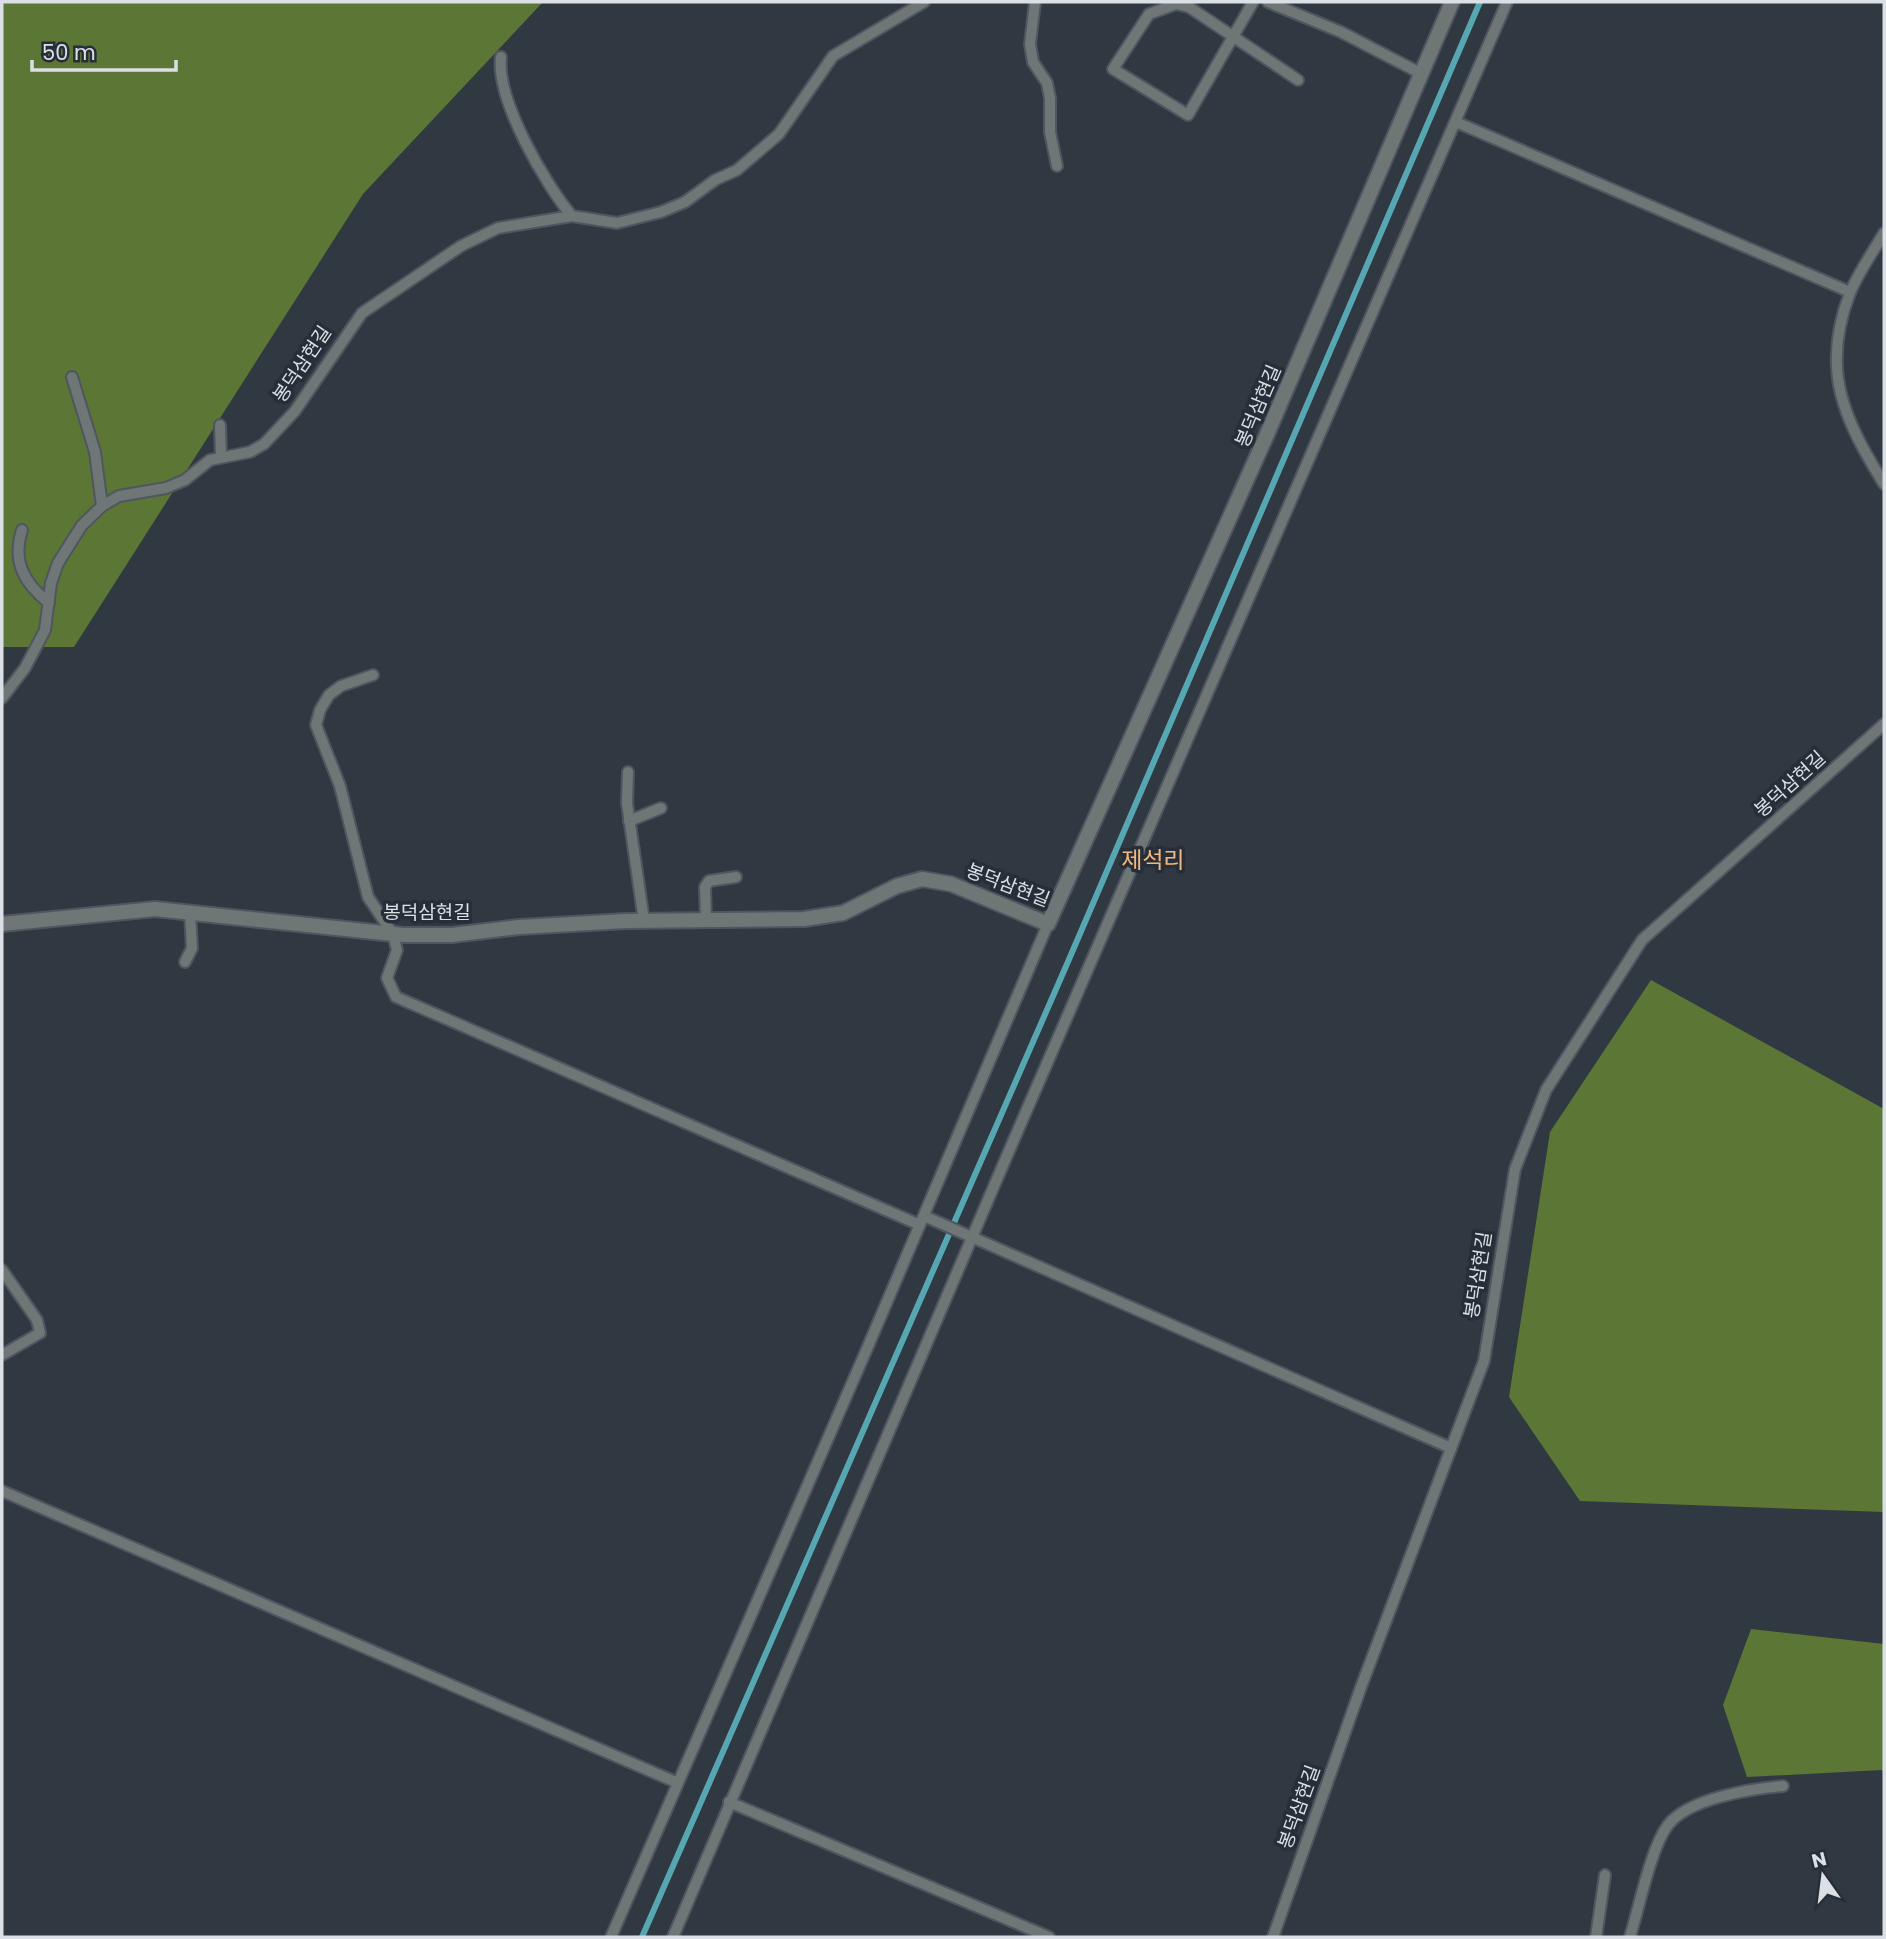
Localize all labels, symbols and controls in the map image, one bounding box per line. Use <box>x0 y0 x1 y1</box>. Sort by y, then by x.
scale bar <box>32 28 175 72</box>
text: 50 m <box>42 38 96 67</box>
street label: 봉덕삼현길 <box>266 320 338 408</box>
street label: 봉덕삼현길 <box>1228 360 1288 452</box>
street label: 봉덕삼현길 <box>1748 745 1832 823</box>
district label: 제석리 <box>1121 844 1185 876</box>
street label: 봉덕삼현길 <box>962 857 1054 913</box>
street label: 봉덕삼현길 <box>383 899 471 926</box>
street label: 봉덕삼현길 <box>1458 1230 1498 1320</box>
street label: 봉덕삼현길 <box>1271 1761 1327 1853</box>
north arrow <box>1788 1841 1858 1911</box>
text: N <box>1809 1845 1829 1875</box>

